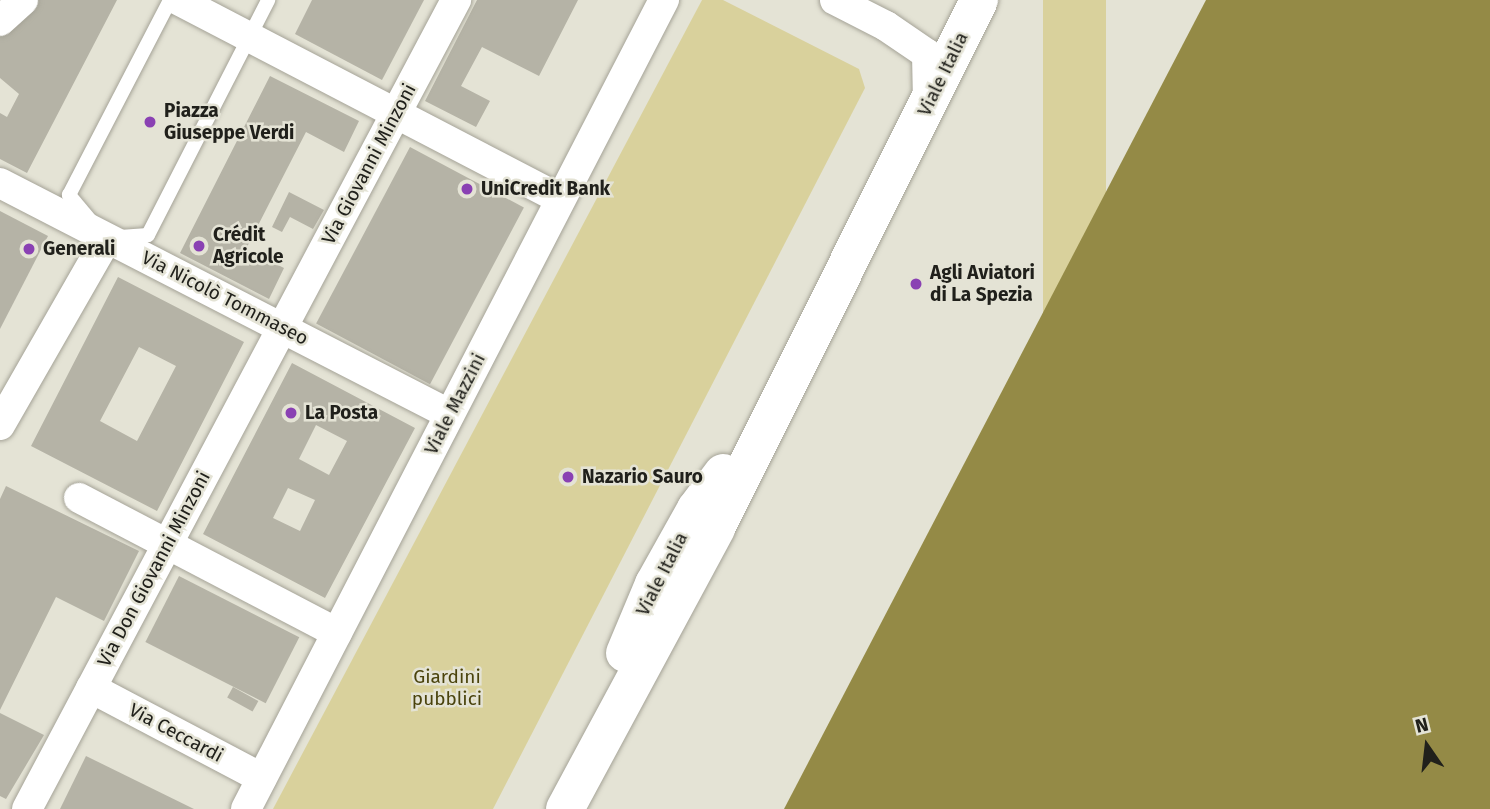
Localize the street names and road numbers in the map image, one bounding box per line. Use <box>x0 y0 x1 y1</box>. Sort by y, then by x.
street label: Viale Italia <box>913 28 973 120</box>
street label: Via Giovanni Minzoni <box>317 80 421 248</box>
street label: Via Nicolò Tommaseo <box>138 246 312 350</box>
street label: Viale Mazzini <box>420 350 490 458</box>
street label: Via Don Giovanni Minzoni <box>93 467 215 671</box>
street label: Viale Italia <box>631 528 693 620</box>
street label: Via Ceccardi <box>125 699 227 767</box>

